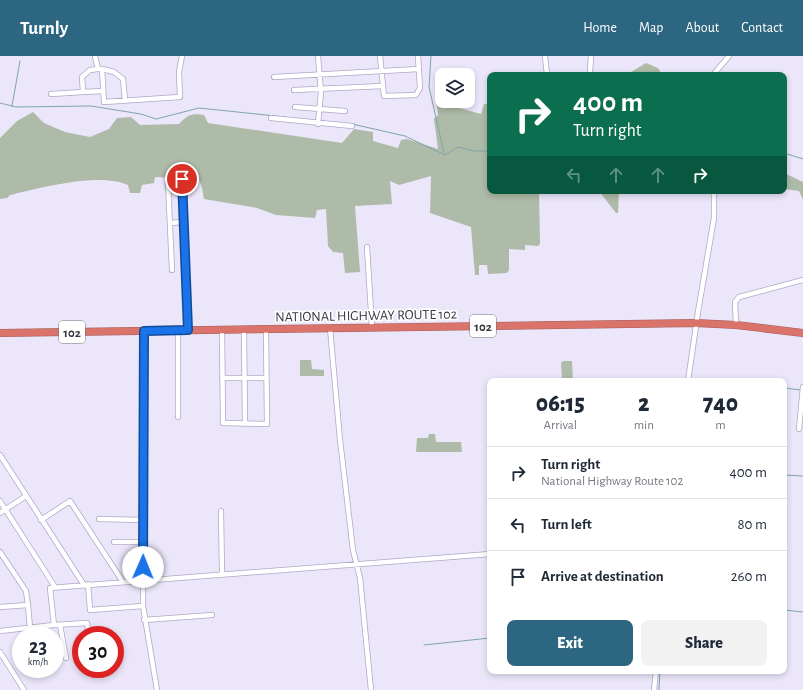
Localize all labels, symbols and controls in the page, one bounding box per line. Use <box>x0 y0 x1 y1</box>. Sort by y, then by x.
text: Turnly <box>20 19 68 38</box>
text: Home <box>583 21 617 35</box>
text: Map <box>639 21 663 35</box>
text: About <box>685 21 719 35</box>
text: Contact <box>741 21 783 35</box>
map controls <box>435 68 475 108</box>
button: layers <box>435 68 475 108</box>
icon: right <box>507 88 559 140</box>
text: 400 m <box>573 89 643 117</box>
text: Turn right <box>573 122 642 140</box>
pin <box>165 162 199 196</box>
icon: left <box>563 164 585 186</box>
icon: ahead <box>605 164 627 186</box>
icon: ahead <box>647 164 669 186</box>
icon: right <box>689 164 711 186</box>
icon: arrive <box>171 168 193 190</box>
street label: NATIONAL HIGHWAY ROUTE 102 <box>275 307 457 325</box>
road number: 102 <box>470 315 496 337</box>
road number: 102 <box>59 321 85 343</box>
text: 06:15 <box>536 392 585 416</box>
text: 2 <box>638 392 650 416</box>
text: 740 <box>703 392 738 416</box>
text: Arrival <box>544 419 577 432</box>
text: min <box>634 419 654 432</box>
text: m <box>715 419 726 432</box>
text: Turn right <box>541 457 600 472</box>
icon: right <box>507 462 529 484</box>
text: 400 m <box>729 465 767 480</box>
text: National Highway Route 102 <box>541 475 683 488</box>
icon: left <box>507 514 529 536</box>
text: Turn left <box>541 517 592 532</box>
text: 80 m <box>737 517 767 532</box>
position arrow <box>122 546 164 588</box>
icon: arrive <box>507 566 529 588</box>
text: Arrive at destination <box>541 569 664 584</box>
text: 260 m <box>731 569 767 584</box>
button: Exit <box>507 620 633 666</box>
button: Share <box>641 620 767 666</box>
speed limit sign: 30 <box>72 626 124 678</box>
text: 23 <box>29 637 47 657</box>
text: km/h <box>28 657 48 667</box>

